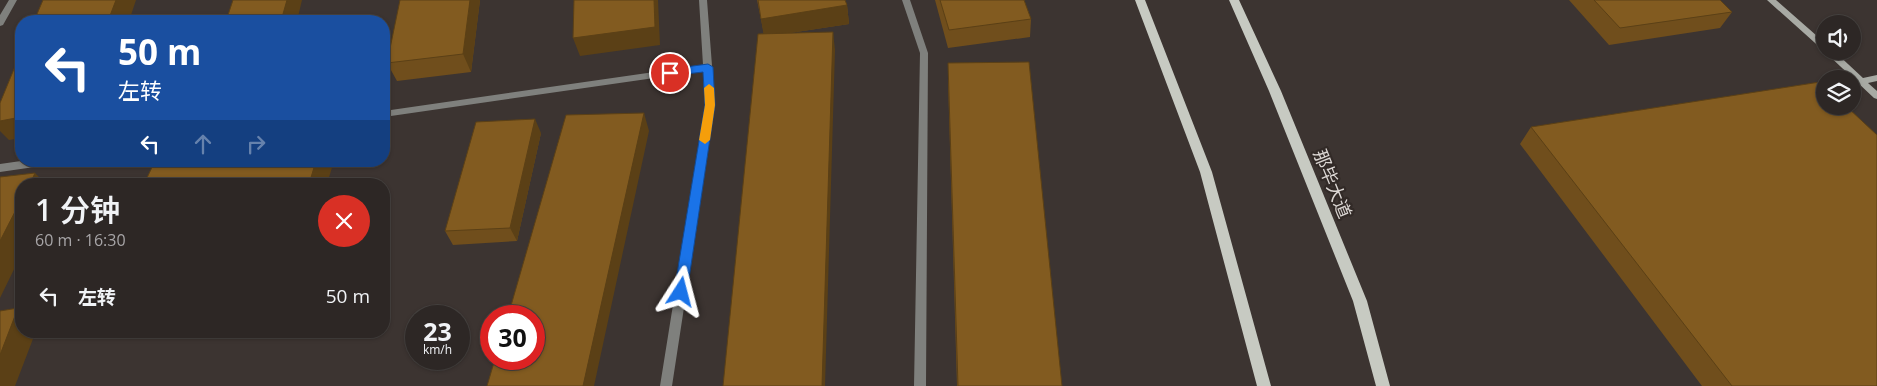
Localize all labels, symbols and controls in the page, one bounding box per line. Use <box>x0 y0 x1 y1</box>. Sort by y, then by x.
map controls <box>1816 15 1861 115</box>
button: sound <box>1816 15 1861 60</box>
text: 50 m <box>118 28 201 75</box>
icon: left <box>35 35 100 100</box>
pin <box>649 52 691 94</box>
icon: arrive <box>656 59 684 87</box>
button: layers <box>1816 70 1861 115</box>
text: 左转 <box>118 75 162 105</box>
icon: left <box>136 130 164 158</box>
icon: ahead <box>189 130 217 158</box>
icon: right <box>242 130 270 158</box>
street label: 那毕大道 <box>1308 146 1358 221</box>
text: 1 分钟 <box>35 189 120 230</box>
button: close <box>318 195 370 247</box>
text: 60 m · 16:30 <box>35 229 126 251</box>
position arrow <box>654 265 706 317</box>
icon: left <box>35 282 63 310</box>
text: 50 m <box>326 283 370 309</box>
text: 左转 <box>78 284 116 310</box>
speed limit sign: 30 <box>480 305 545 370</box>
text: 23 <box>423 314 452 348</box>
text: km/h <box>423 341 452 358</box>

